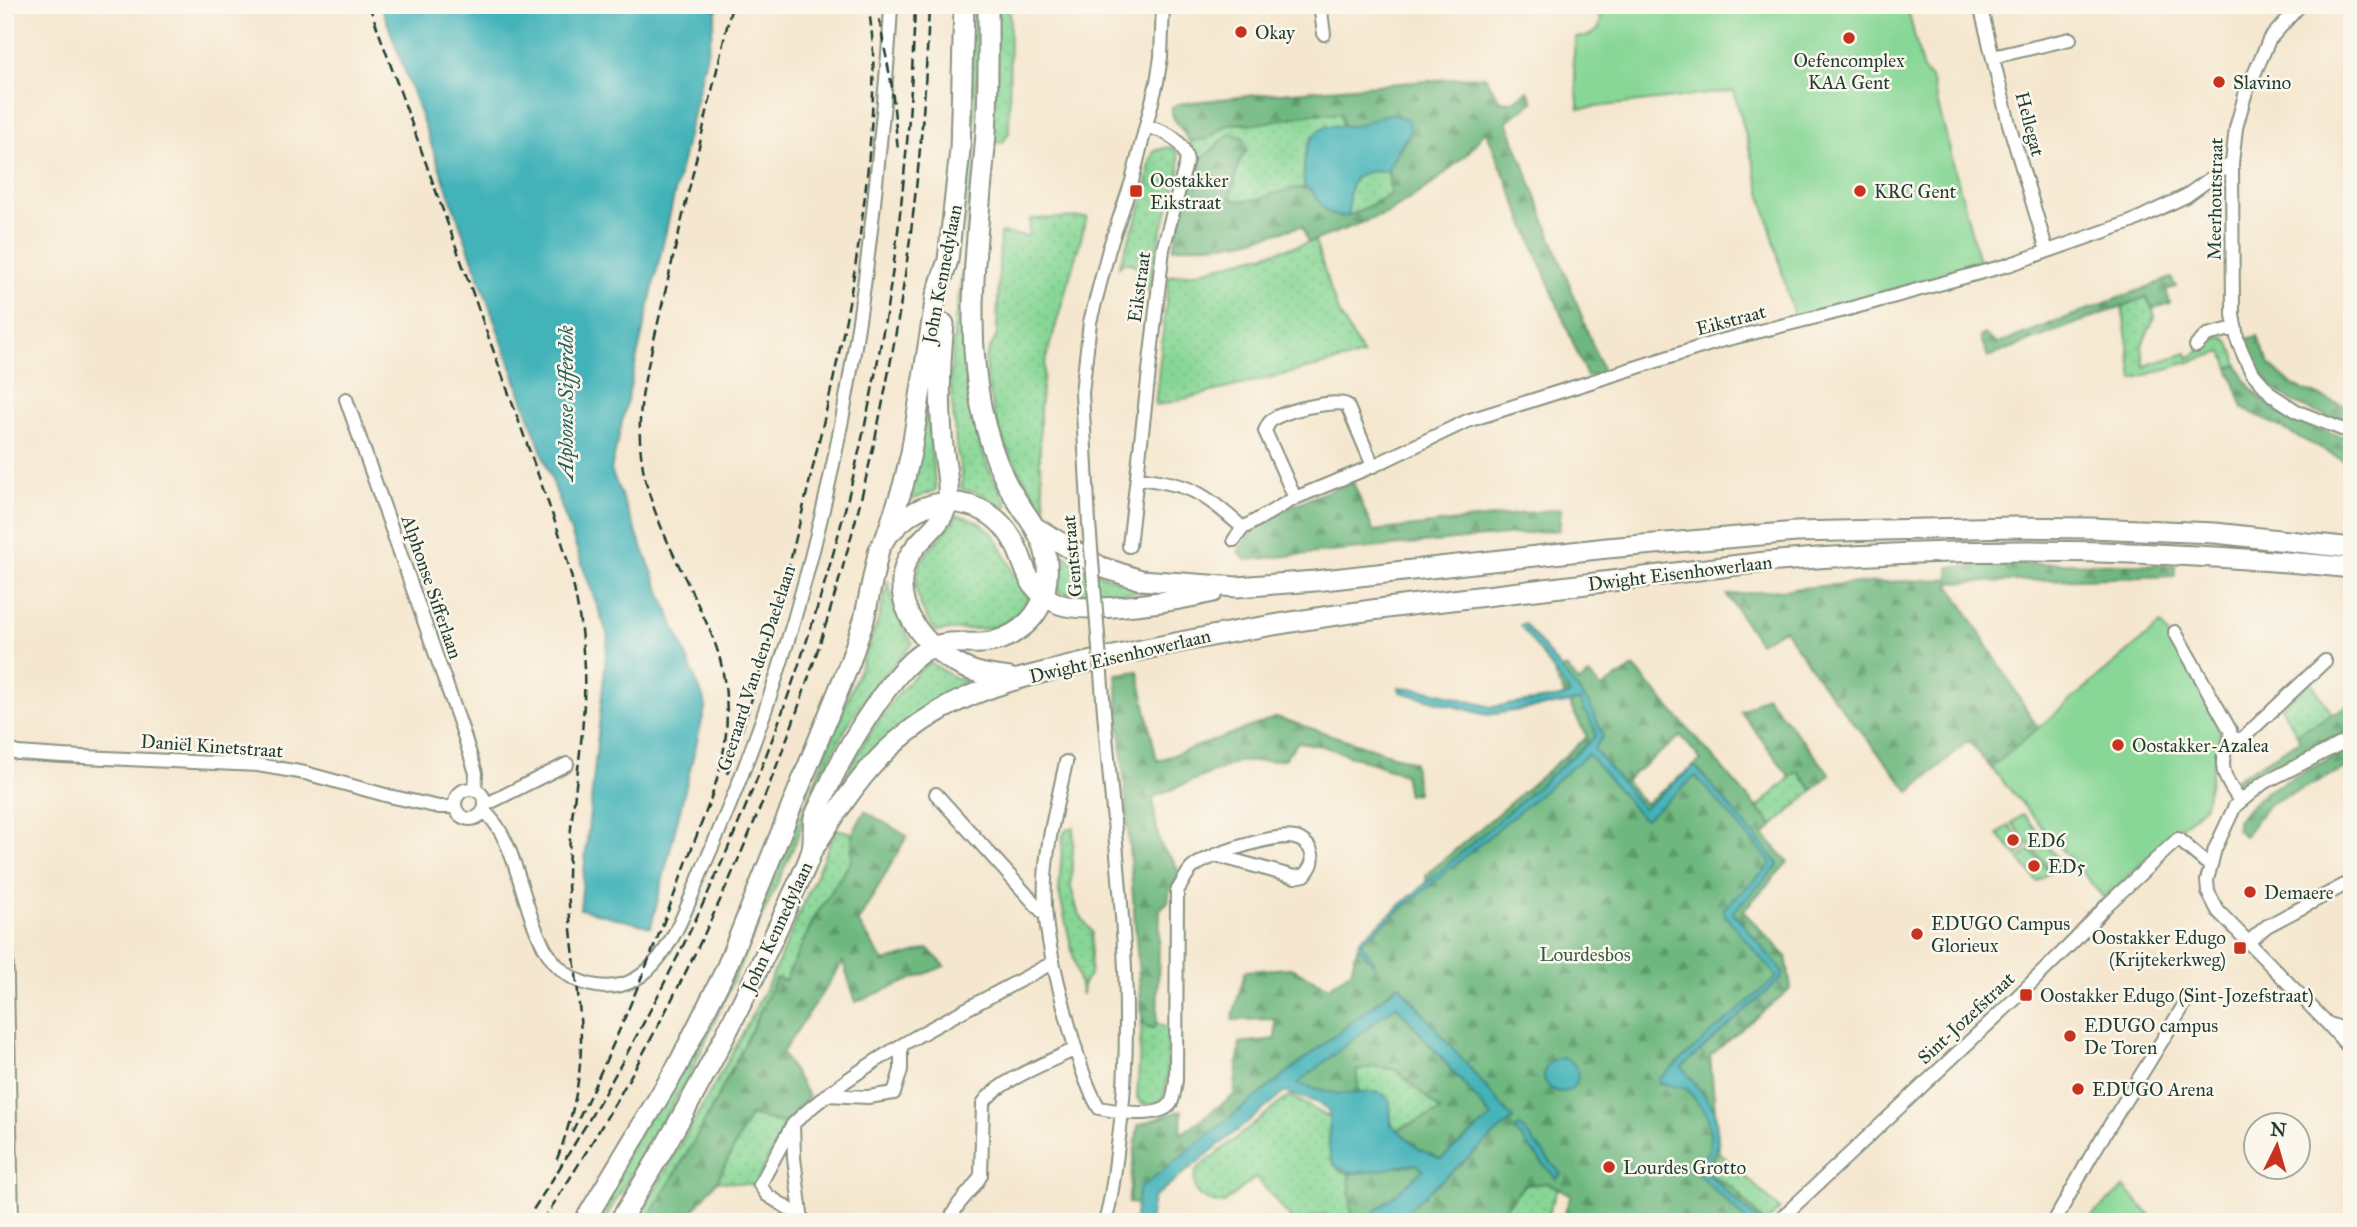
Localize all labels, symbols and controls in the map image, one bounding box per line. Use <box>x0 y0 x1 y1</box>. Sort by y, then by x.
place label: Okay <box>1255 21 1296 44</box>
marker: Okay <box>1233 24 1249 40</box>
marker: Oefencomplex KAA Gent <box>1841 30 1857 46</box>
place label: Oefencomplex KAA Gent <box>1793 49 1905 94</box>
place label: Slavino <box>2233 71 2292 94</box>
marker: Slavino <box>2211 74 2227 90</box>
street label: Hellegat <box>2009 89 2050 159</box>
street label: Meerhoutstraat <box>2202 137 2228 261</box>
place label: Oostakker Eikstraat <box>1150 169 1229 214</box>
place label: KRC Gent <box>1874 180 1957 203</box>
marker: Oostakker Eikstraat <box>1128 183 1144 199</box>
marker: KRC Gent <box>1852 183 1868 199</box>
street label: John Kennedylaan <box>917 203 968 348</box>
street label: Eikstraat <box>1123 250 1155 324</box>
street label: Eikstraat <box>1694 300 1769 340</box>
water label: Alphonse Sifferdok <box>553 325 581 482</box>
street label: Alphonse Sifferlaan <box>396 511 467 662</box>
street label: Gentstraat <box>1057 514 1087 598</box>
street label: Dwight Eisenhowerlaan <box>1587 550 1774 597</box>
street label: Geeraard Van den Daelelaan <box>712 562 800 774</box>
street label: Dwight Eisenhowerlaan <box>1027 624 1213 689</box>
street label: Daniël Kinetstraat <box>140 730 284 762</box>
place label: Oostakker-Azalea <box>2132 734 2270 757</box>
marker: Oostakker-Azalea <box>2110 737 2126 753</box>
place label: ED6 <box>2027 829 2067 852</box>
marker: ED6 <box>2005 832 2021 848</box>
place label: ED5 <box>2048 855 2086 878</box>
street label: John Kennedylaan <box>736 858 818 998</box>
marker: ED5 <box>2026 858 2042 874</box>
place label: Demaere <box>2264 881 2334 904</box>
marker: Demaere <box>2242 884 2258 900</box>
place label: EDUGO Campus Glorieux <box>1931 912 2070 957</box>
marker: EDUGO Campus Glorieux <box>1909 926 1925 942</box>
place label: Oostakker Edugo (Krijtekerkweg) <box>2092 926 2226 972</box>
marker: Oostakker Edugo (Krijtekerkweg) <box>2232 940 2248 956</box>
park label: Lourdesbos <box>1539 943 1631 966</box>
street label: Sint-Jozefstraat <box>1913 967 2020 1070</box>
place label: Oostakker Edugo (Sint-Jozefstraat) <box>2040 984 2314 1008</box>
marker: Oostakker Edugo (Sint-Jozefstraat) <box>2018 987 2034 1003</box>
place label: EDUGO campus De Toren <box>2084 1014 2218 1059</box>
marker: EDUGO campus De Toren <box>2062 1028 2078 1044</box>
place label: EDUGO Arena <box>2092 1078 2215 1101</box>
marker: EDUGO Arena <box>2070 1081 2086 1097</box>
north arrow <box>2242 1112 2312 1182</box>
text: N <box>2269 1117 2287 1142</box>
place label: Lourdes Grotto <box>1623 1156 1746 1179</box>
marker: Lourdes Grotto <box>1601 1159 1617 1175</box>

